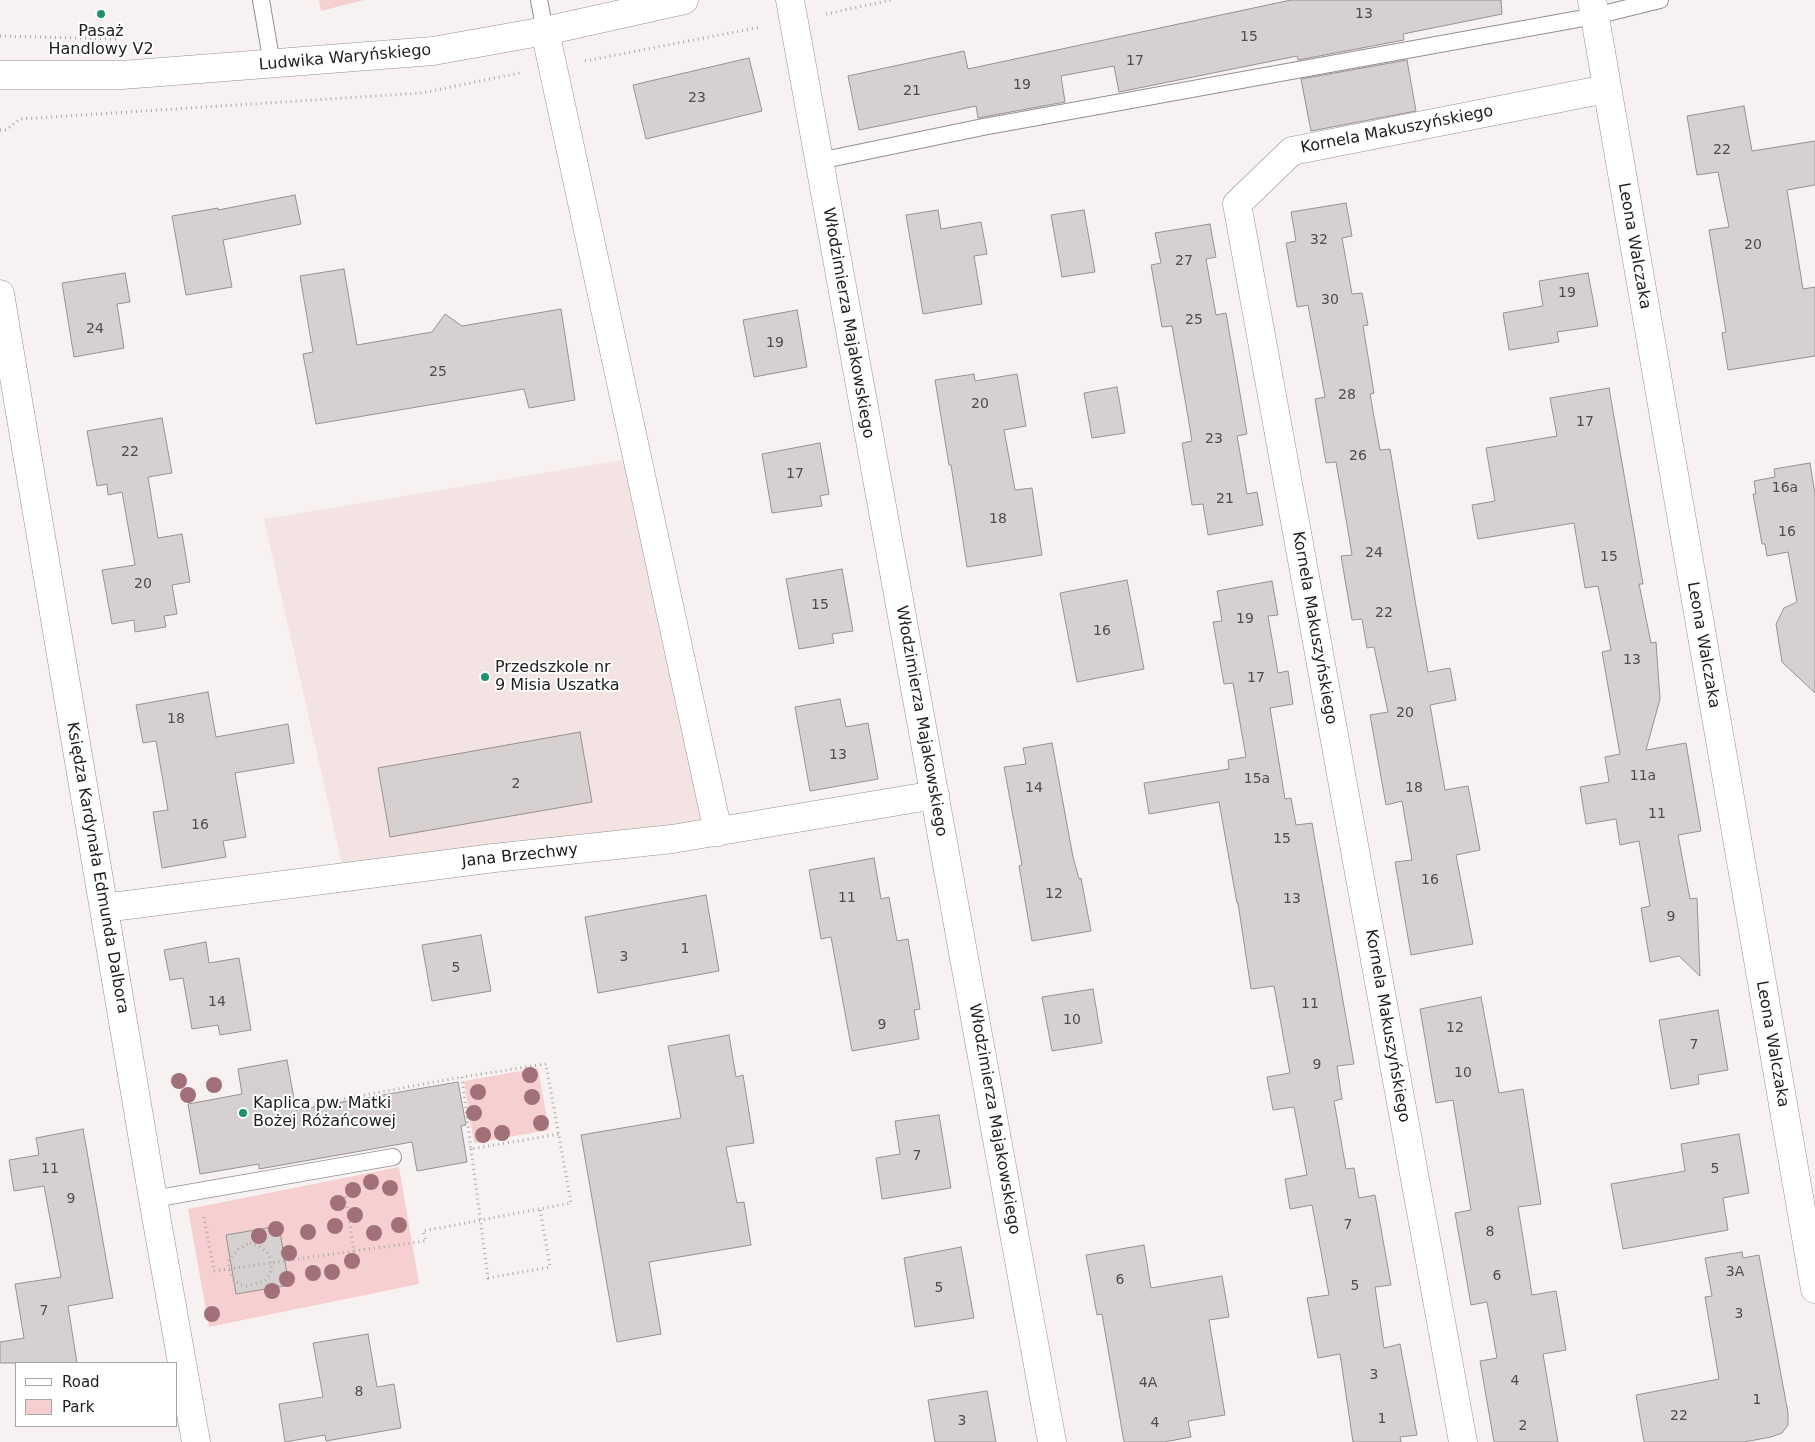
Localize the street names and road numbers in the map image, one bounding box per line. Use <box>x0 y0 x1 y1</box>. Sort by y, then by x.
street label: Ludwika Waryńskiego <box>258 41 432 75</box>
street label: Kornela Makuszyńskiego <box>1299 102 1495 158</box>
street label: Leona Walczaka <box>1613 181 1655 311</box>
street label: Włodzimierza Majakowskiego <box>818 206 878 440</box>
street label: Kornela Makuszyńskiego <box>1288 530 1340 726</box>
street label: Leona Walczaka <box>1682 580 1724 710</box>
street label: Włodzimierza Majakowskiego <box>891 604 951 838</box>
street label: Księdza Kardynała Edmunda Dalbora <box>62 721 132 1015</box>
street label: Jana Brzechwy <box>461 840 579 872</box>
street label: Kornela Makuszyńskiego <box>1361 928 1413 1124</box>
street label: Leona Walczaka <box>1751 979 1793 1109</box>
street label: Włodzimierza Majakowskiego <box>964 1002 1024 1236</box>

